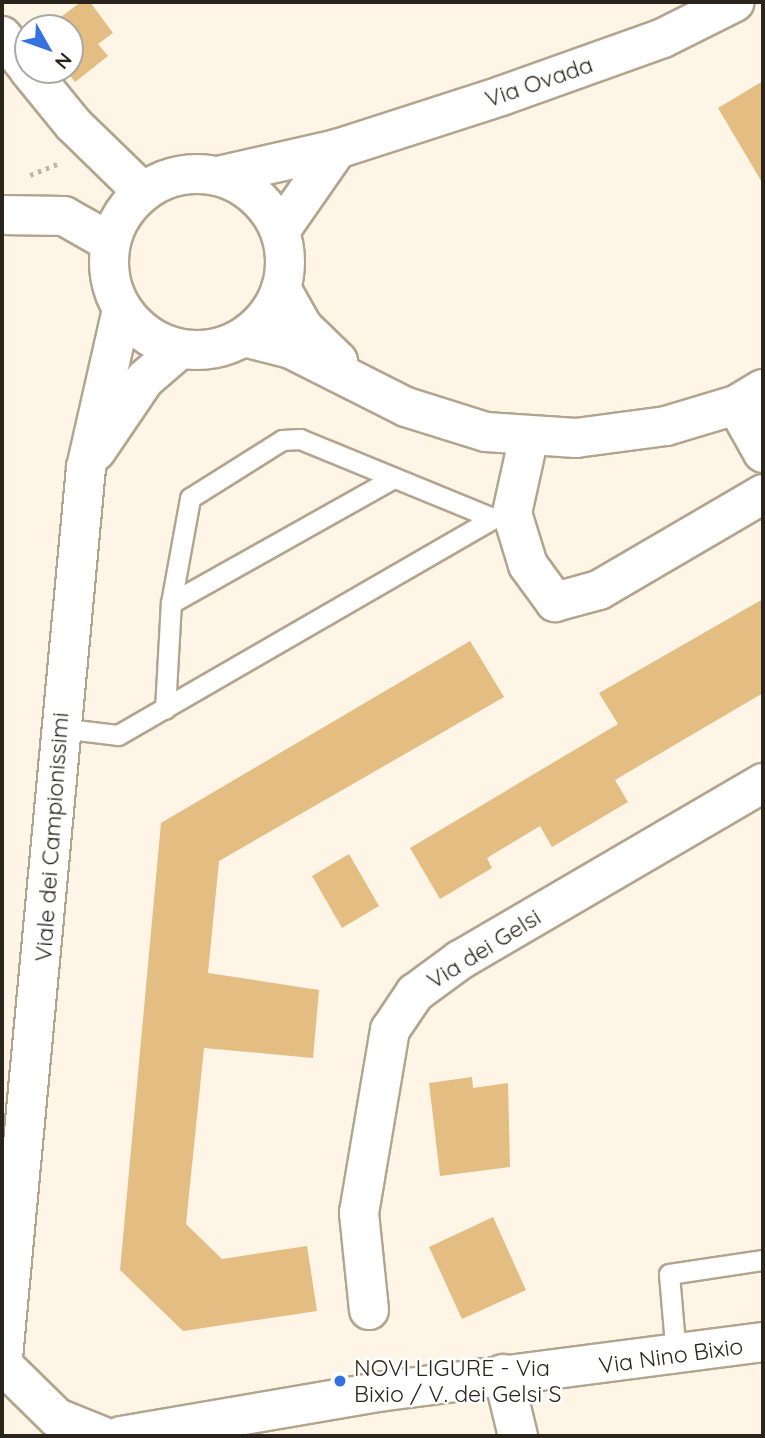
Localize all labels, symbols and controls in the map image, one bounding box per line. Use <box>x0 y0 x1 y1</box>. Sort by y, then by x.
north arrow <box>14 14 84 84</box>
text: N <box>50 48 77 74</box>
street label: Via Ovada <box>482 51 596 113</box>
street label: Viale dei Campionissimi <box>30 711 74 963</box>
street label: Via dei Gelsi <box>422 903 546 995</box>
street label: Via Nino Bixio <box>597 1332 745 1380</box>
place label: NOVI LIGURE - Via Bixio / V. dei Gelsi S <box>354 1354 561 1408</box>
marker: NOVI LIGURE - Via Bixio / V. dei Gelsi S <box>332 1373 348 1389</box>

